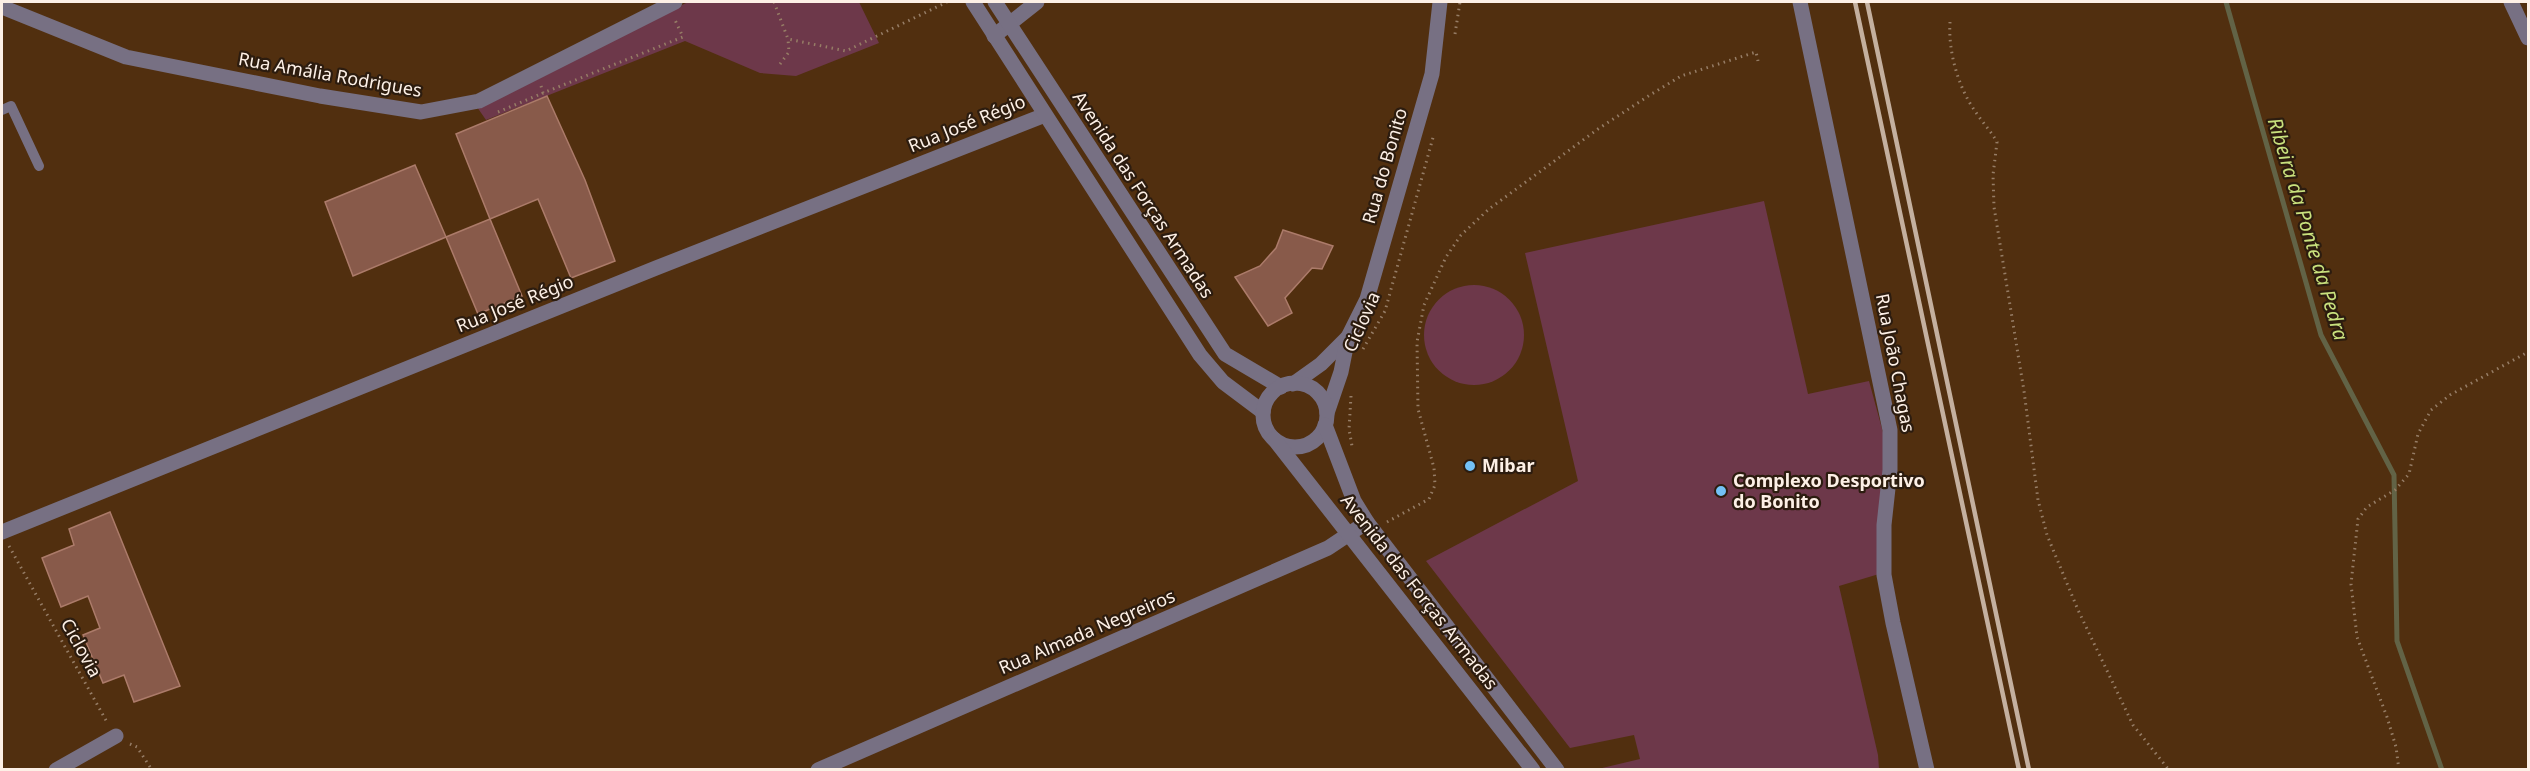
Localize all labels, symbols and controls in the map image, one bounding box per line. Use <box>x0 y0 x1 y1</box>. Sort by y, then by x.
street label: Rua Amália Rodrigues <box>237 46 424 102</box>
street label: Avenida das Forças Armadas <box>1068 86 1220 302</box>
street label: Rua José Régio <box>904 89 1029 157</box>
street label: Rua do Bonito <box>1356 105 1412 226</box>
water label: Ribeira da Ponte da Pedra <box>2262 114 2355 344</box>
street label: Rua José Régio <box>452 269 577 337</box>
street label: Ciclovia <box>1337 288 1385 356</box>
street label: Rua João Chagas <box>1871 291 1921 434</box>
place label: Mibar <box>1482 453 1535 477</box>
marker: Mibar <box>1463 459 1477 473</box>
place label: Complexo Desportivo do Bonito <box>1733 468 1925 513</box>
marker: Complexo Desportivo do Bonito <box>1714 484 1728 498</box>
street label: Avenida das Forças Armadas <box>1336 489 1504 694</box>
street label: Rua Almada Negreiros <box>995 583 1178 679</box>
street label: Ciclovia <box>56 614 108 681</box>

